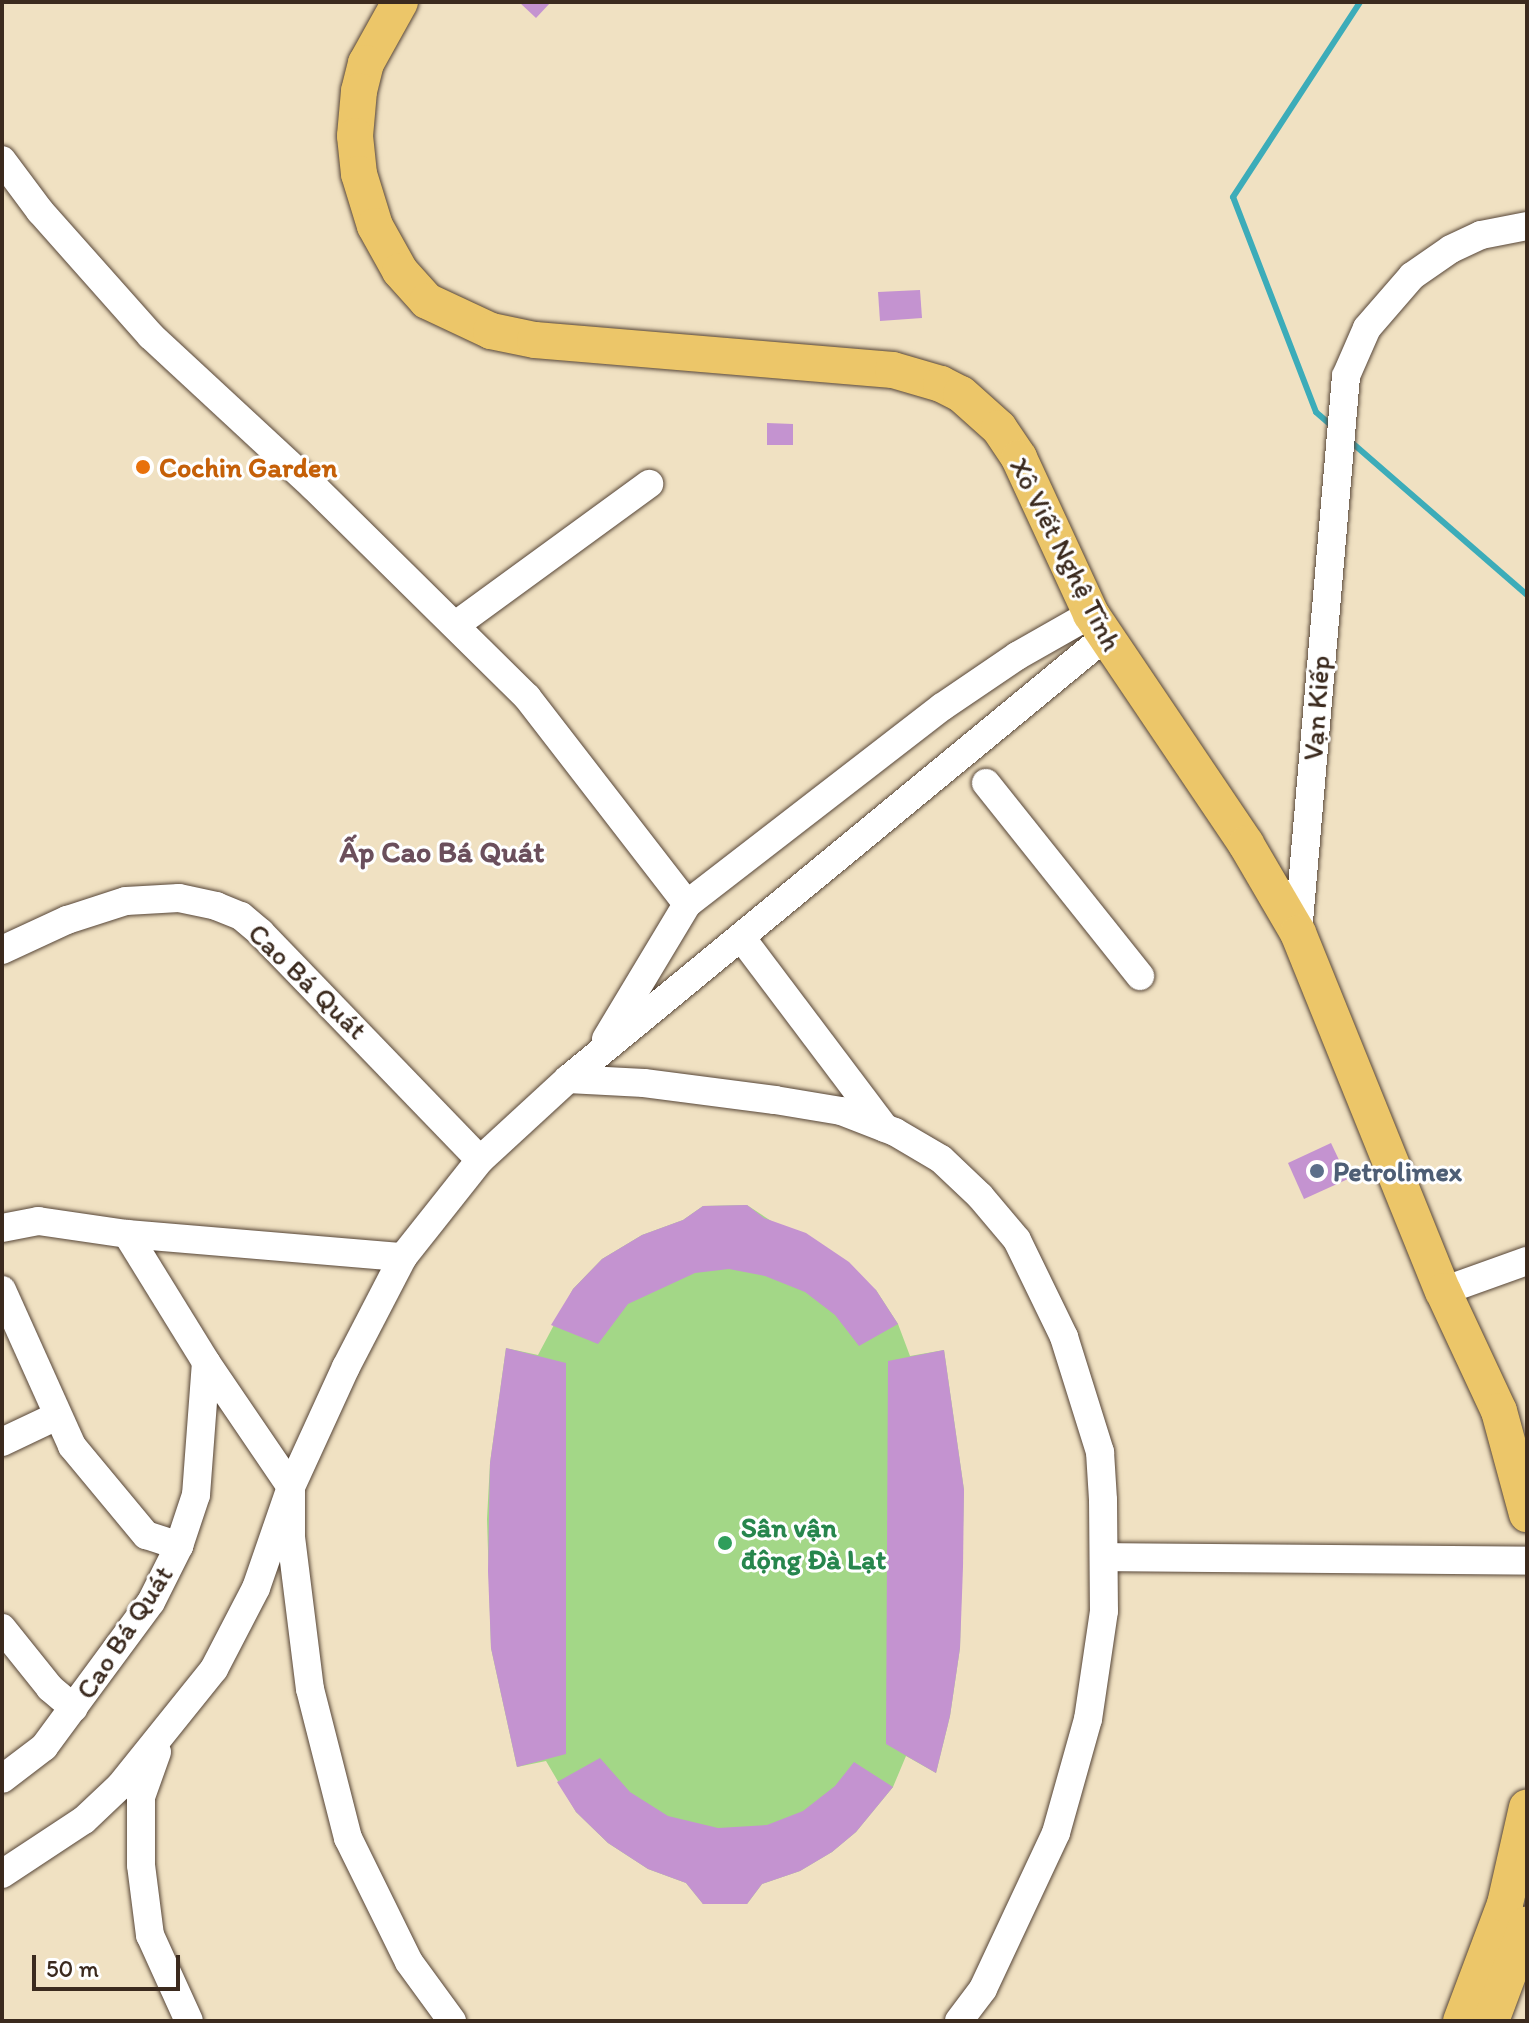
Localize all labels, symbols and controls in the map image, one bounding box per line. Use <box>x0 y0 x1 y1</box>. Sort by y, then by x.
place label: Cochin Garden <box>159 450 337 484</box>
street label: Xô Viết Nghệ Tĩnh <box>1003 452 1129 656</box>
marker: Cochin Garden <box>134 458 152 476</box>
street label: Vạn Kiếp <box>1296 654 1336 762</box>
district label: Ấp Cao Bá Quát <box>339 834 545 870</box>
street label: Cao Bá Quát <box>241 916 375 1046</box>
place label: Petrolimex <box>1333 1154 1462 1188</box>
marker: Petrolimex <box>1308 1162 1326 1180</box>
place label: Sân vận động Đà Lạt <box>741 1510 886 1576</box>
marker: Sân vận động Đà Lạt <box>716 1534 734 1552</box>
street label: Cao Bá Quát <box>68 1559 180 1705</box>
scale bar <box>36 1939 184 1989</box>
text: 50 m <box>46 1954 99 1983</box>

